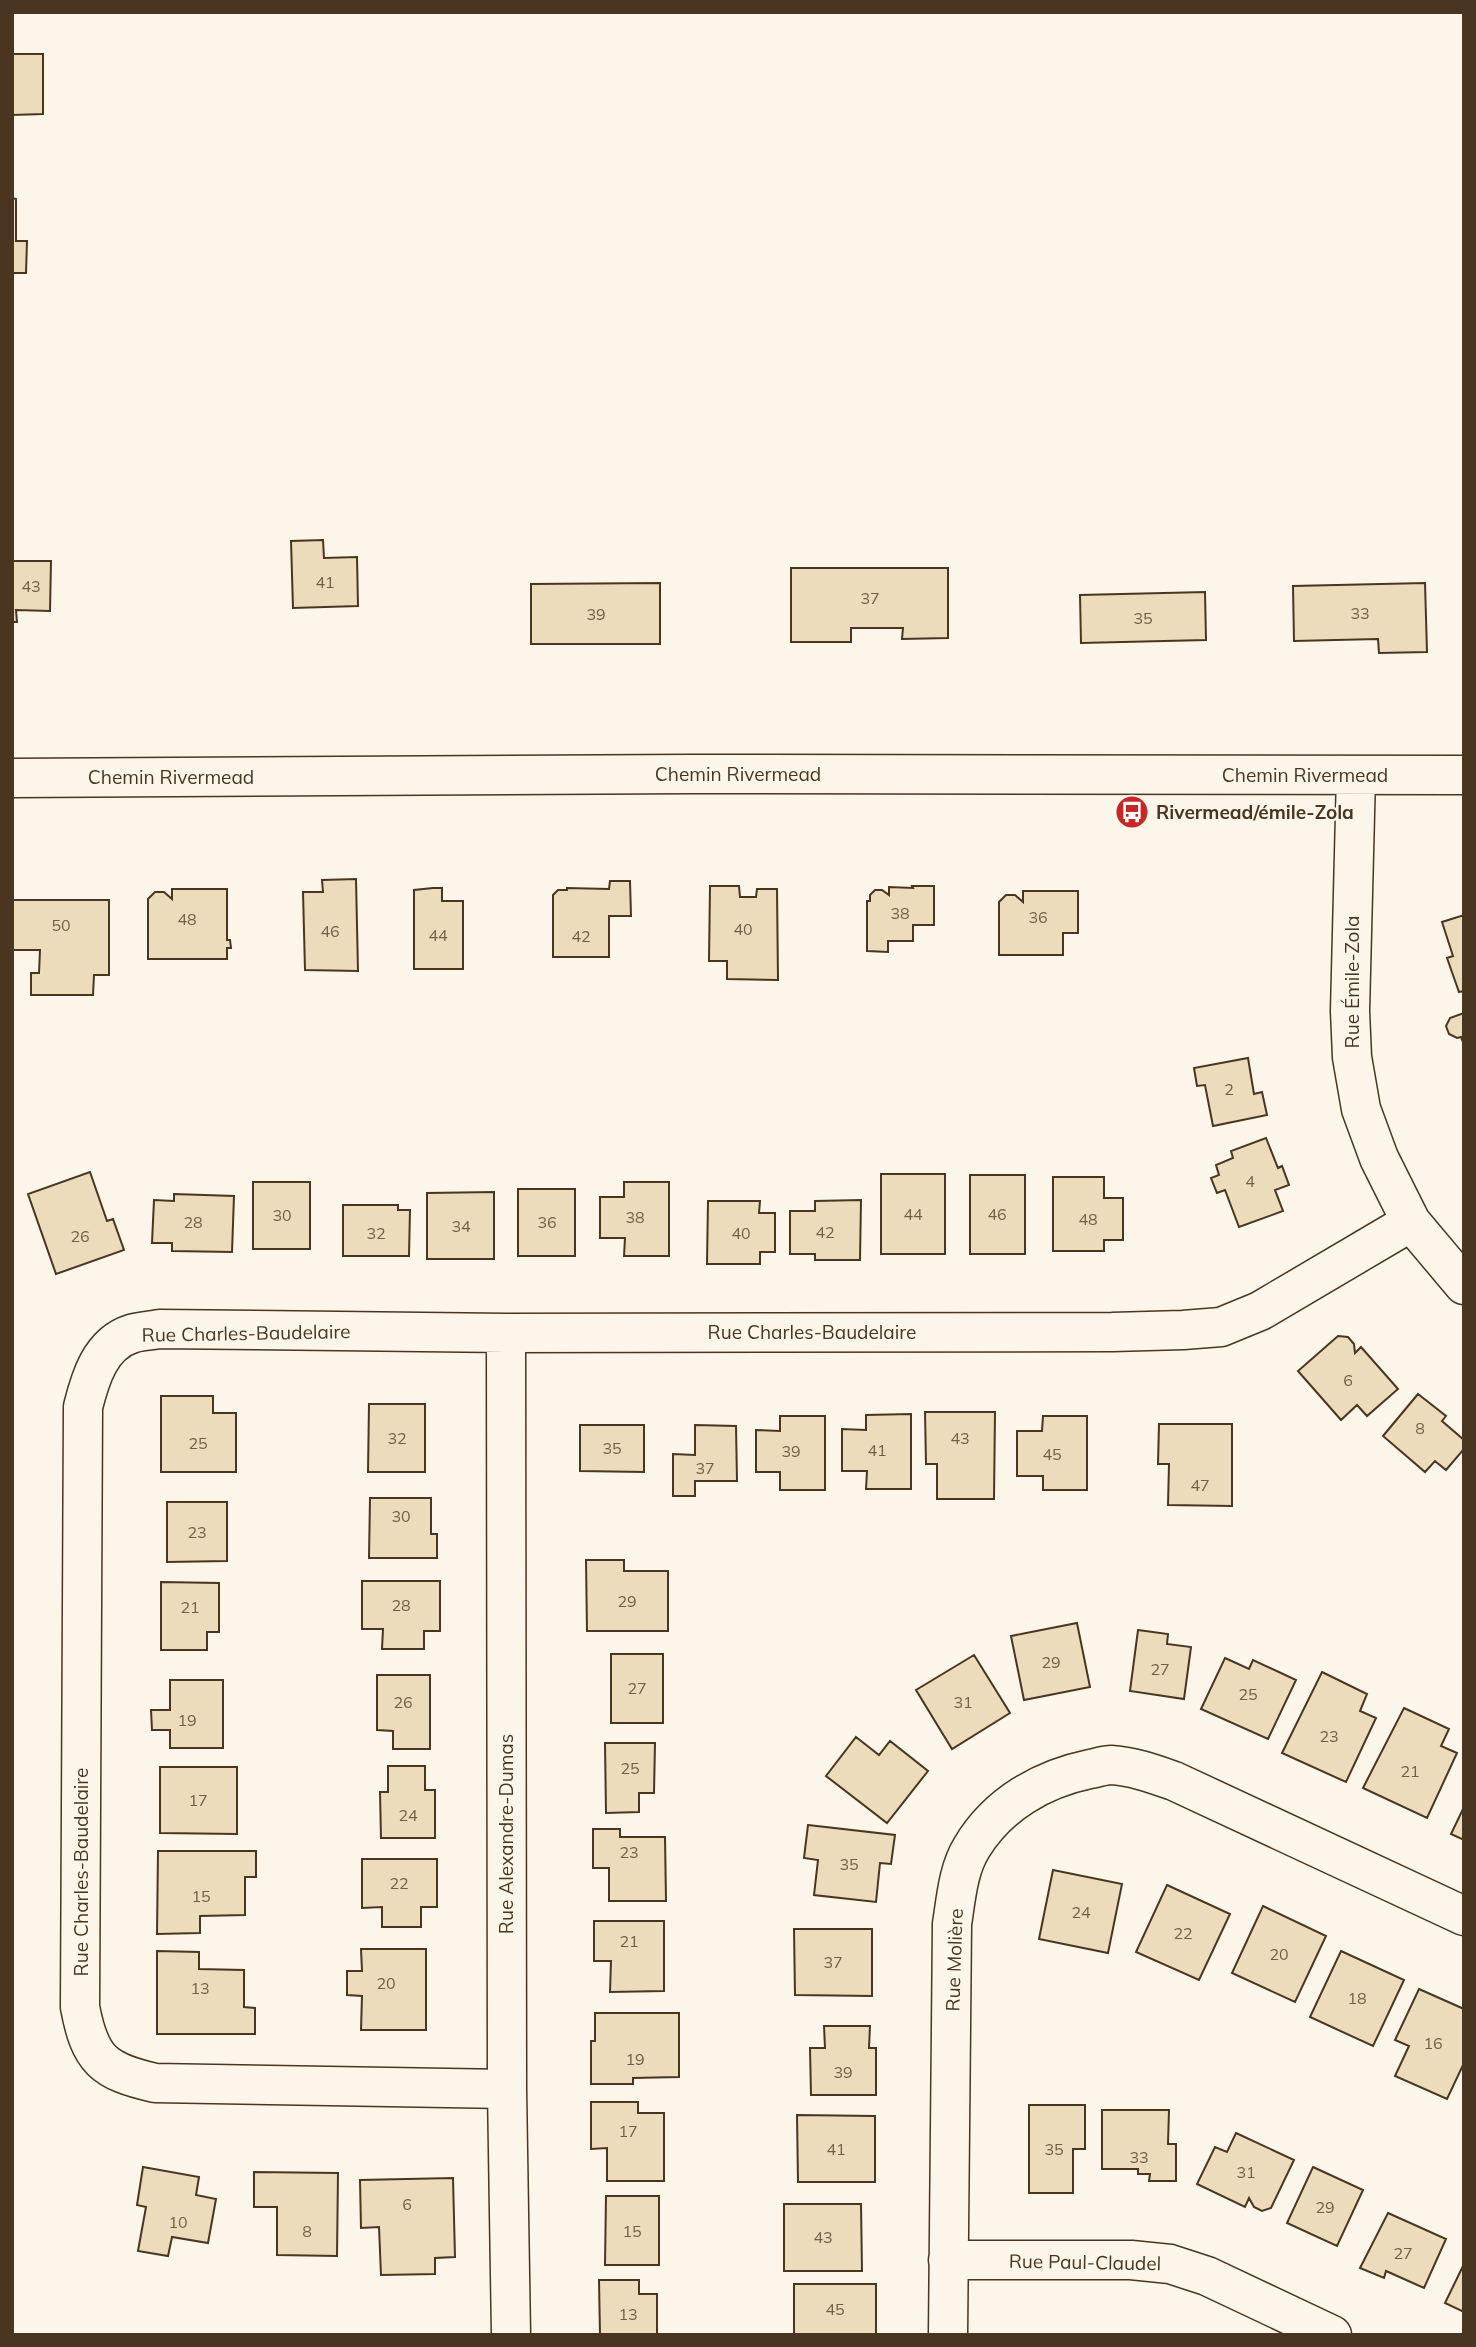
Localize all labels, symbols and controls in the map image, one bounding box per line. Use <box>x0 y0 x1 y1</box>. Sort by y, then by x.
house number: 41 <box>315 572 335 592</box>
house number: 43 <box>21 576 41 596</box>
house number: 37 <box>860 588 880 608</box>
house number: 33 <box>1350 603 1370 623</box>
house number: 39 <box>586 604 606 624</box>
house number: 35 <box>1133 608 1153 628</box>
street label: Chemin Rivermead <box>655 762 821 786</box>
street label: Chemin Rivermead <box>1222 763 1388 787</box>
street label: Chemin Rivermead <box>88 765 254 789</box>
bus stop icon: Rivermead/émile-Zola <box>1113 793 1151 831</box>
place label: Rivermead/émile-Zola <box>1156 800 1354 824</box>
house number: 38 <box>890 903 910 923</box>
house number: 36 <box>1028 907 1048 927</box>
house number: 48 <box>177 909 197 929</box>
house number: 50 <box>51 915 71 935</box>
street label: Rue Émile-Zola <box>1340 916 1364 1048</box>
house number: 40 <box>733 919 753 939</box>
house number: 46 <box>320 921 340 941</box>
house number: 44 <box>428 925 448 945</box>
house number: 42 <box>571 926 591 946</box>
house number: 2 <box>1224 1079 1234 1099</box>
house number: 4 <box>1245 1171 1255 1191</box>
house number: 44 <box>903 1204 923 1224</box>
house number: 46 <box>987 1204 1007 1224</box>
house number: 30 <box>272 1205 292 1225</box>
house number: 38 <box>625 1207 645 1227</box>
house number: 48 <box>1078 1209 1098 1229</box>
house number: 28 <box>183 1212 203 1232</box>
house number: 36 <box>537 1212 557 1232</box>
house number: 34 <box>451 1216 471 1236</box>
house number: 42 <box>815 1222 835 1242</box>
house number: 32 <box>366 1223 386 1243</box>
house number: 40 <box>731 1223 751 1243</box>
house number: 26 <box>70 1226 90 1246</box>
street label: Rue Charles-Baudelaire <box>141 1319 351 1347</box>
street label: Rue Charles-Baudelaire <box>708 1320 916 1344</box>
house number: 6 <box>1343 1370 1353 1390</box>
house number: 8 <box>1415 1418 1425 1438</box>
house number: 32 <box>387 1428 407 1448</box>
house number: 43 <box>950 1428 970 1448</box>
house number: 25 <box>188 1433 208 1453</box>
house number: 35 <box>602 1438 622 1458</box>
house number: 41 <box>867 1440 887 1460</box>
house number: 39 <box>781 1441 801 1461</box>
house number: 45 <box>1042 1444 1062 1464</box>
house number: 37 <box>695 1458 715 1478</box>
house number: 47 <box>1190 1475 1210 1495</box>
house number: 30 <box>391 1506 411 1526</box>
house number: 23 <box>187 1522 207 1542</box>
house number: 29 <box>617 1591 637 1611</box>
house number: 28 <box>391 1595 411 1615</box>
house number: 21 <box>180 1597 200 1617</box>
house number: 29 <box>1041 1652 1061 1672</box>
house number: 27 <box>1150 1659 1170 1679</box>
house number: 27 <box>627 1678 647 1698</box>
house number: 25 <box>1238 1684 1258 1704</box>
house number: 26 <box>393 1692 413 1712</box>
house number: 31 <box>953 1692 973 1712</box>
house number: 19 <box>177 1710 197 1730</box>
house number: 23 <box>1319 1726 1339 1746</box>
street label: Rue Alexandre-Dumas <box>494 1734 518 1934</box>
house number: 25 <box>620 1758 640 1778</box>
house number: 21 <box>1400 1761 1420 1781</box>
street label: Rue Charles-Baudelaire <box>69 1768 93 1976</box>
house number: 17 <box>188 1790 208 1810</box>
house number: 24 <box>398 1805 418 1825</box>
house number: 23 <box>619 1842 639 1862</box>
house number: 35 <box>839 1854 859 1874</box>
house number: 22 <box>389 1873 409 1893</box>
house number: 15 <box>191 1886 211 1906</box>
house number: 24 <box>1071 1902 1091 1922</box>
street label: Rue Molière <box>940 1908 968 2012</box>
house number: 22 <box>1173 1923 1193 1943</box>
house number: 21 <box>619 1931 639 1951</box>
house number: 20 <box>1269 1944 1289 1964</box>
house number: 37 <box>823 1952 843 1972</box>
house number: 20 <box>376 1973 396 1993</box>
house number: 13 <box>190 1978 210 1998</box>
house number: 18 <box>1347 1988 1367 2008</box>
house number: 16 <box>1423 2033 1443 2053</box>
house number: 19 <box>625 2049 645 2069</box>
house number: 39 <box>833 2062 853 2082</box>
house number: 17 <box>618 2121 638 2141</box>
house number: 41 <box>826 2139 846 2159</box>
house number: 35 <box>1044 2139 1064 2159</box>
house number: 33 <box>1129 2147 1149 2167</box>
house number: 31 <box>1236 2162 1256 2182</box>
house number: 6 <box>402 2194 412 2214</box>
house number: 29 <box>1315 2197 1335 2217</box>
house number: 10 <box>168 2212 188 2232</box>
house number: 8 <box>302 2221 312 2241</box>
house number: 15 <box>622 2221 642 2241</box>
house number: 43 <box>813 2227 833 2247</box>
house number: 27 <box>1393 2243 1413 2263</box>
street label: Rue Paul-Claudel <box>1009 2249 1161 2275</box>
house number: 45 <box>825 2299 845 2319</box>
house number: 13 <box>618 2304 638 2324</box>

